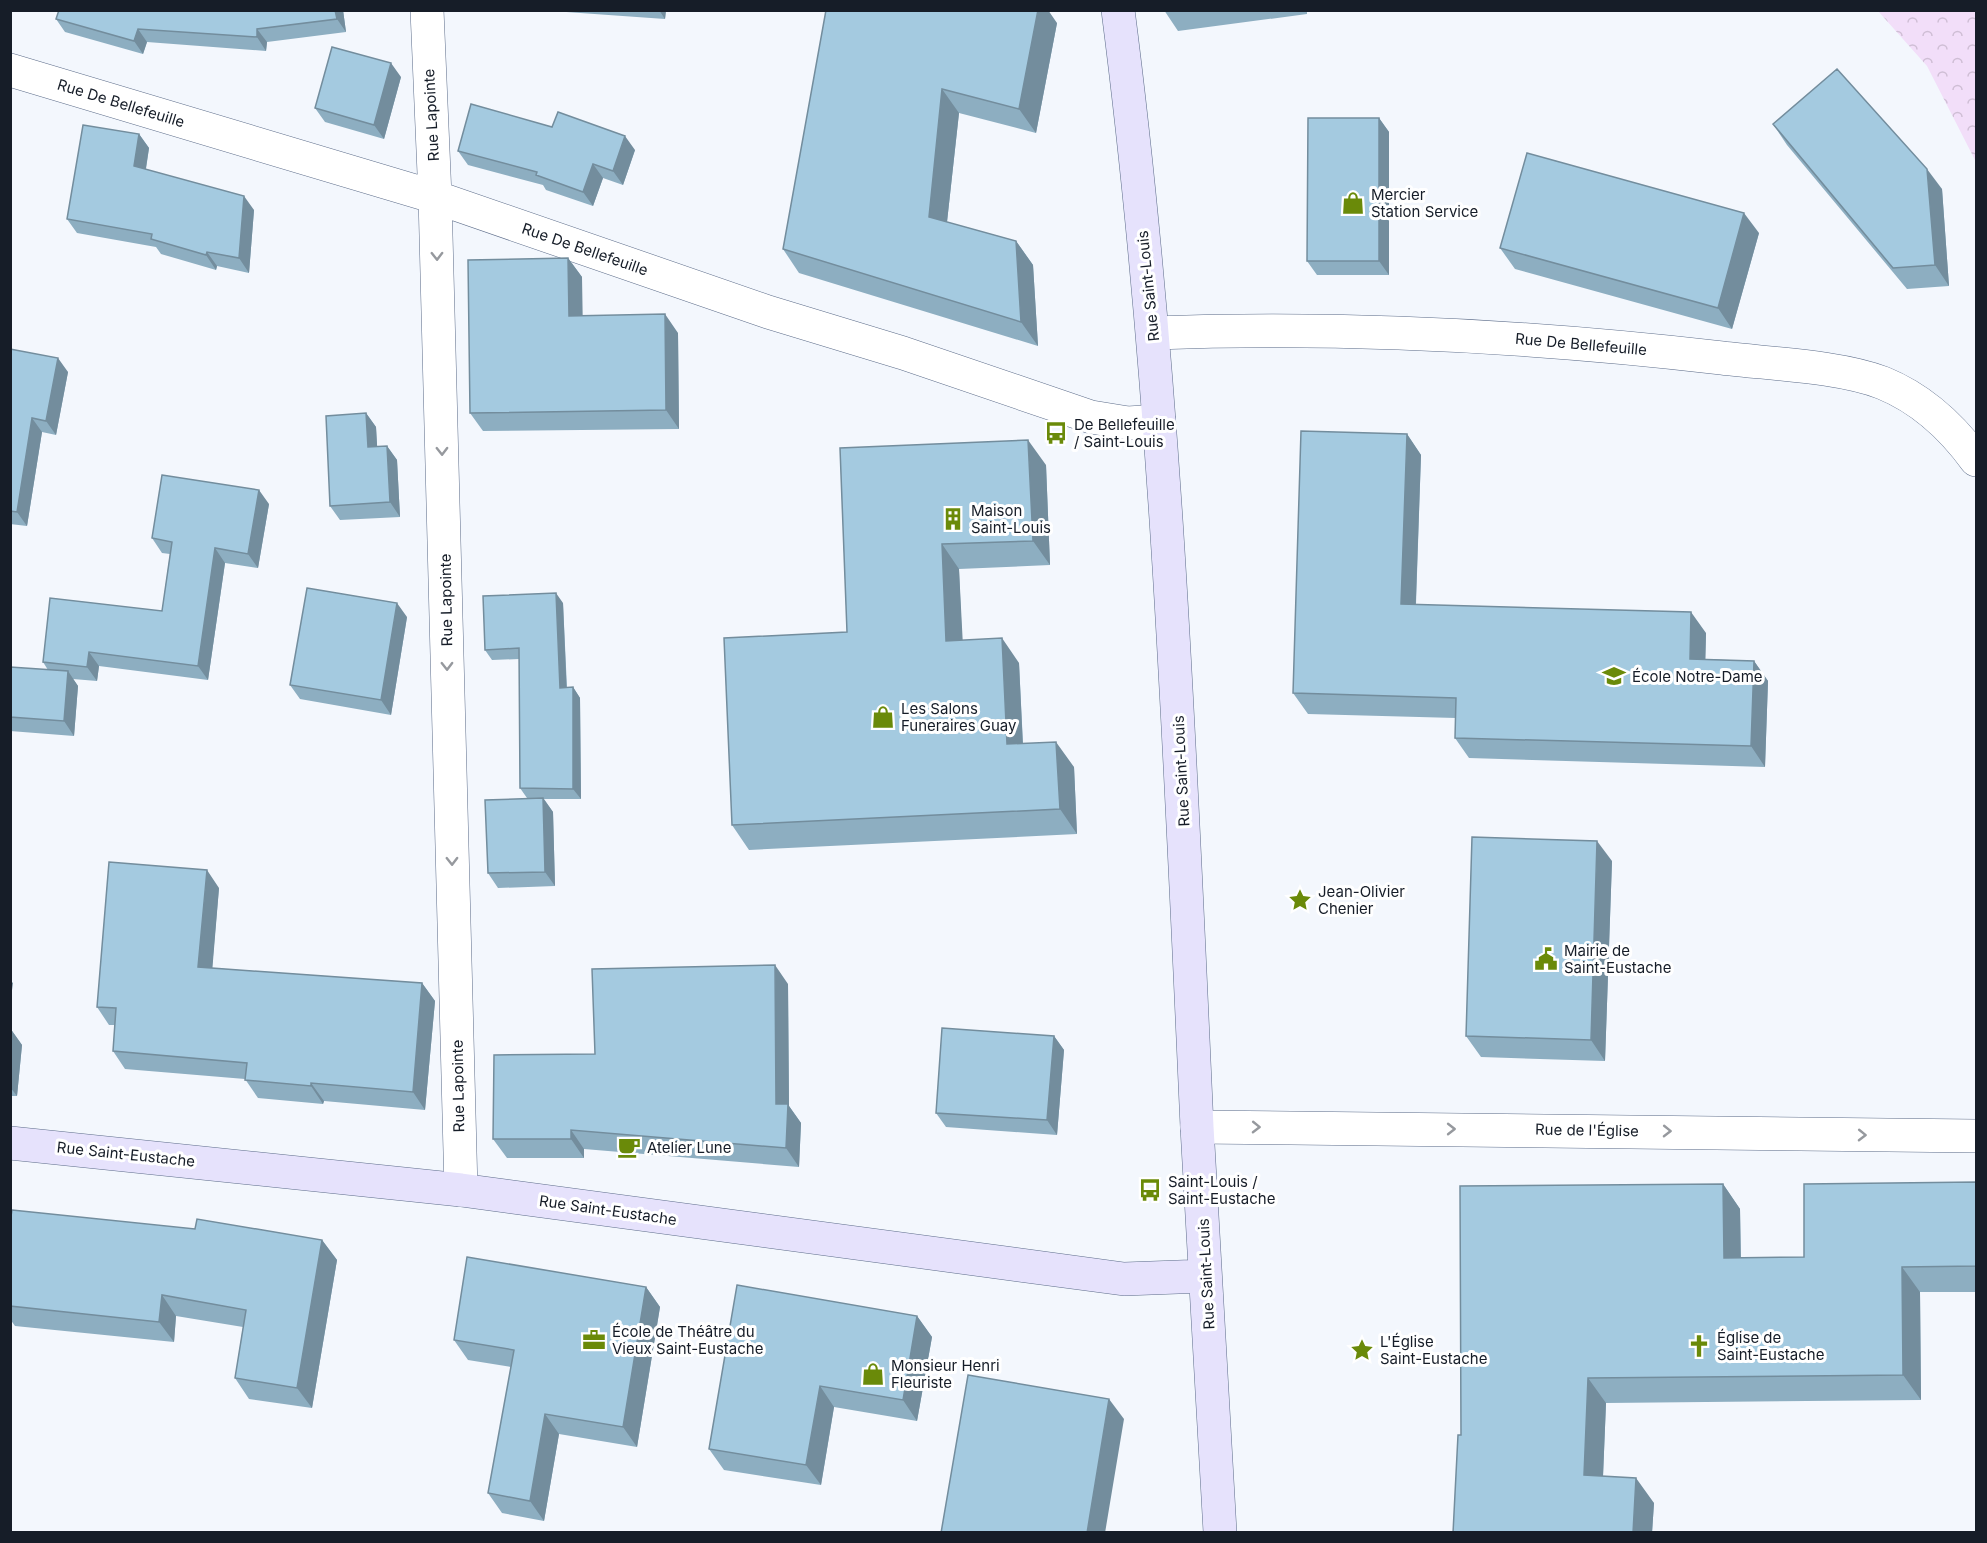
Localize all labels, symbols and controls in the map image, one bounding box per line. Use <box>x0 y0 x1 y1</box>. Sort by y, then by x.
street label: Rue Lapointe <box>419 68 443 162</box>
street label: Rue De Bellefeuille <box>55 75 187 131</box>
place label: Mercier Station Service <box>1371 185 1478 221</box>
shop icon: Mercier Station Service <box>1340 190 1366 216</box>
street label: Rue De Bellefeuille <box>519 218 651 280</box>
street label: Rue Saint-Louis <box>1133 230 1163 342</box>
one-way arrow <box>430 251 443 260</box>
street label: Rue De Bellefeuille <box>1514 329 1648 359</box>
place label: De Bellefeuille / Saint-Louis <box>1074 415 1175 451</box>
bus stop icon: De Bellefeuille / Saint-Louis <box>1043 420 1069 446</box>
one-way arrow <box>435 446 448 455</box>
place label: Maison Saint-Louis <box>971 501 1051 537</box>
building icon: Maison Saint-Louis <box>940 506 966 532</box>
street label: Rue Lapointe <box>436 554 456 646</box>
one-way arrow <box>441 662 454 671</box>
school or university icon: École Notre-Dame <box>1601 663 1627 689</box>
place label: École Notre-Dame <box>1632 667 1763 686</box>
place label: Les Salons Funeraires Guay <box>901 699 1017 735</box>
shop icon: Les Salons Funeraires Guay <box>870 704 896 730</box>
street label: Rue Saint-Louis <box>1169 715 1193 827</box>
one-way arrow <box>446 857 459 866</box>
place label: Jean-Olivier Chenier <box>1318 882 1405 918</box>
place icon: Jean-Olivier Chenier <box>1287 887 1313 913</box>
place label: Mairie de Saint-Eustache <box>1564 941 1671 977</box>
public building icon: Mairie de Saint-Eustache <box>1533 946 1559 972</box>
street label: Rue Lapointe <box>448 1040 468 1132</box>
street label: Rue de l'Église <box>1535 1120 1639 1140</box>
one-way arrow <box>1251 1121 1260 1133</box>
one-way arrow <box>1446 1123 1455 1135</box>
one-way arrow <box>1662 1125 1671 1138</box>
one-way arrow <box>1857 1129 1866 1141</box>
cafe icon: Atelier Lune <box>616 1134 642 1160</box>
street label: Rue Saint-Eustache <box>56 1137 196 1171</box>
place label: Atelier Lune <box>647 1138 731 1157</box>
place label: Saint-Louis / Saint-Eustache <box>1168 1172 1275 1208</box>
bus stop icon: Saint-Louis / Saint-Eustache <box>1137 1177 1163 1203</box>
street label: Rue Saint-Eustache <box>538 1191 678 1229</box>
street label: Rue Saint-Louis <box>1194 1218 1218 1330</box>
place label: École de Théâtre du Vieux Saint-Eustache <box>612 1322 763 1358</box>
office icon: École de Théâtre du Vieux Saint-Eustache <box>581 1327 607 1353</box>
place label: Église de Saint-Eustache <box>1717 1328 1824 1364</box>
place label: L'Église Saint-Eustache <box>1380 1332 1487 1368</box>
church icon: Église de Saint-Eustache <box>1686 1333 1712 1359</box>
place icon: L'Église Saint-Eustache <box>1349 1337 1375 1363</box>
place label: Monsieur Henri Fleuriste <box>891 1356 1000 1392</box>
shop icon: Monsieur Henri Fleuriste <box>860 1361 886 1387</box>

